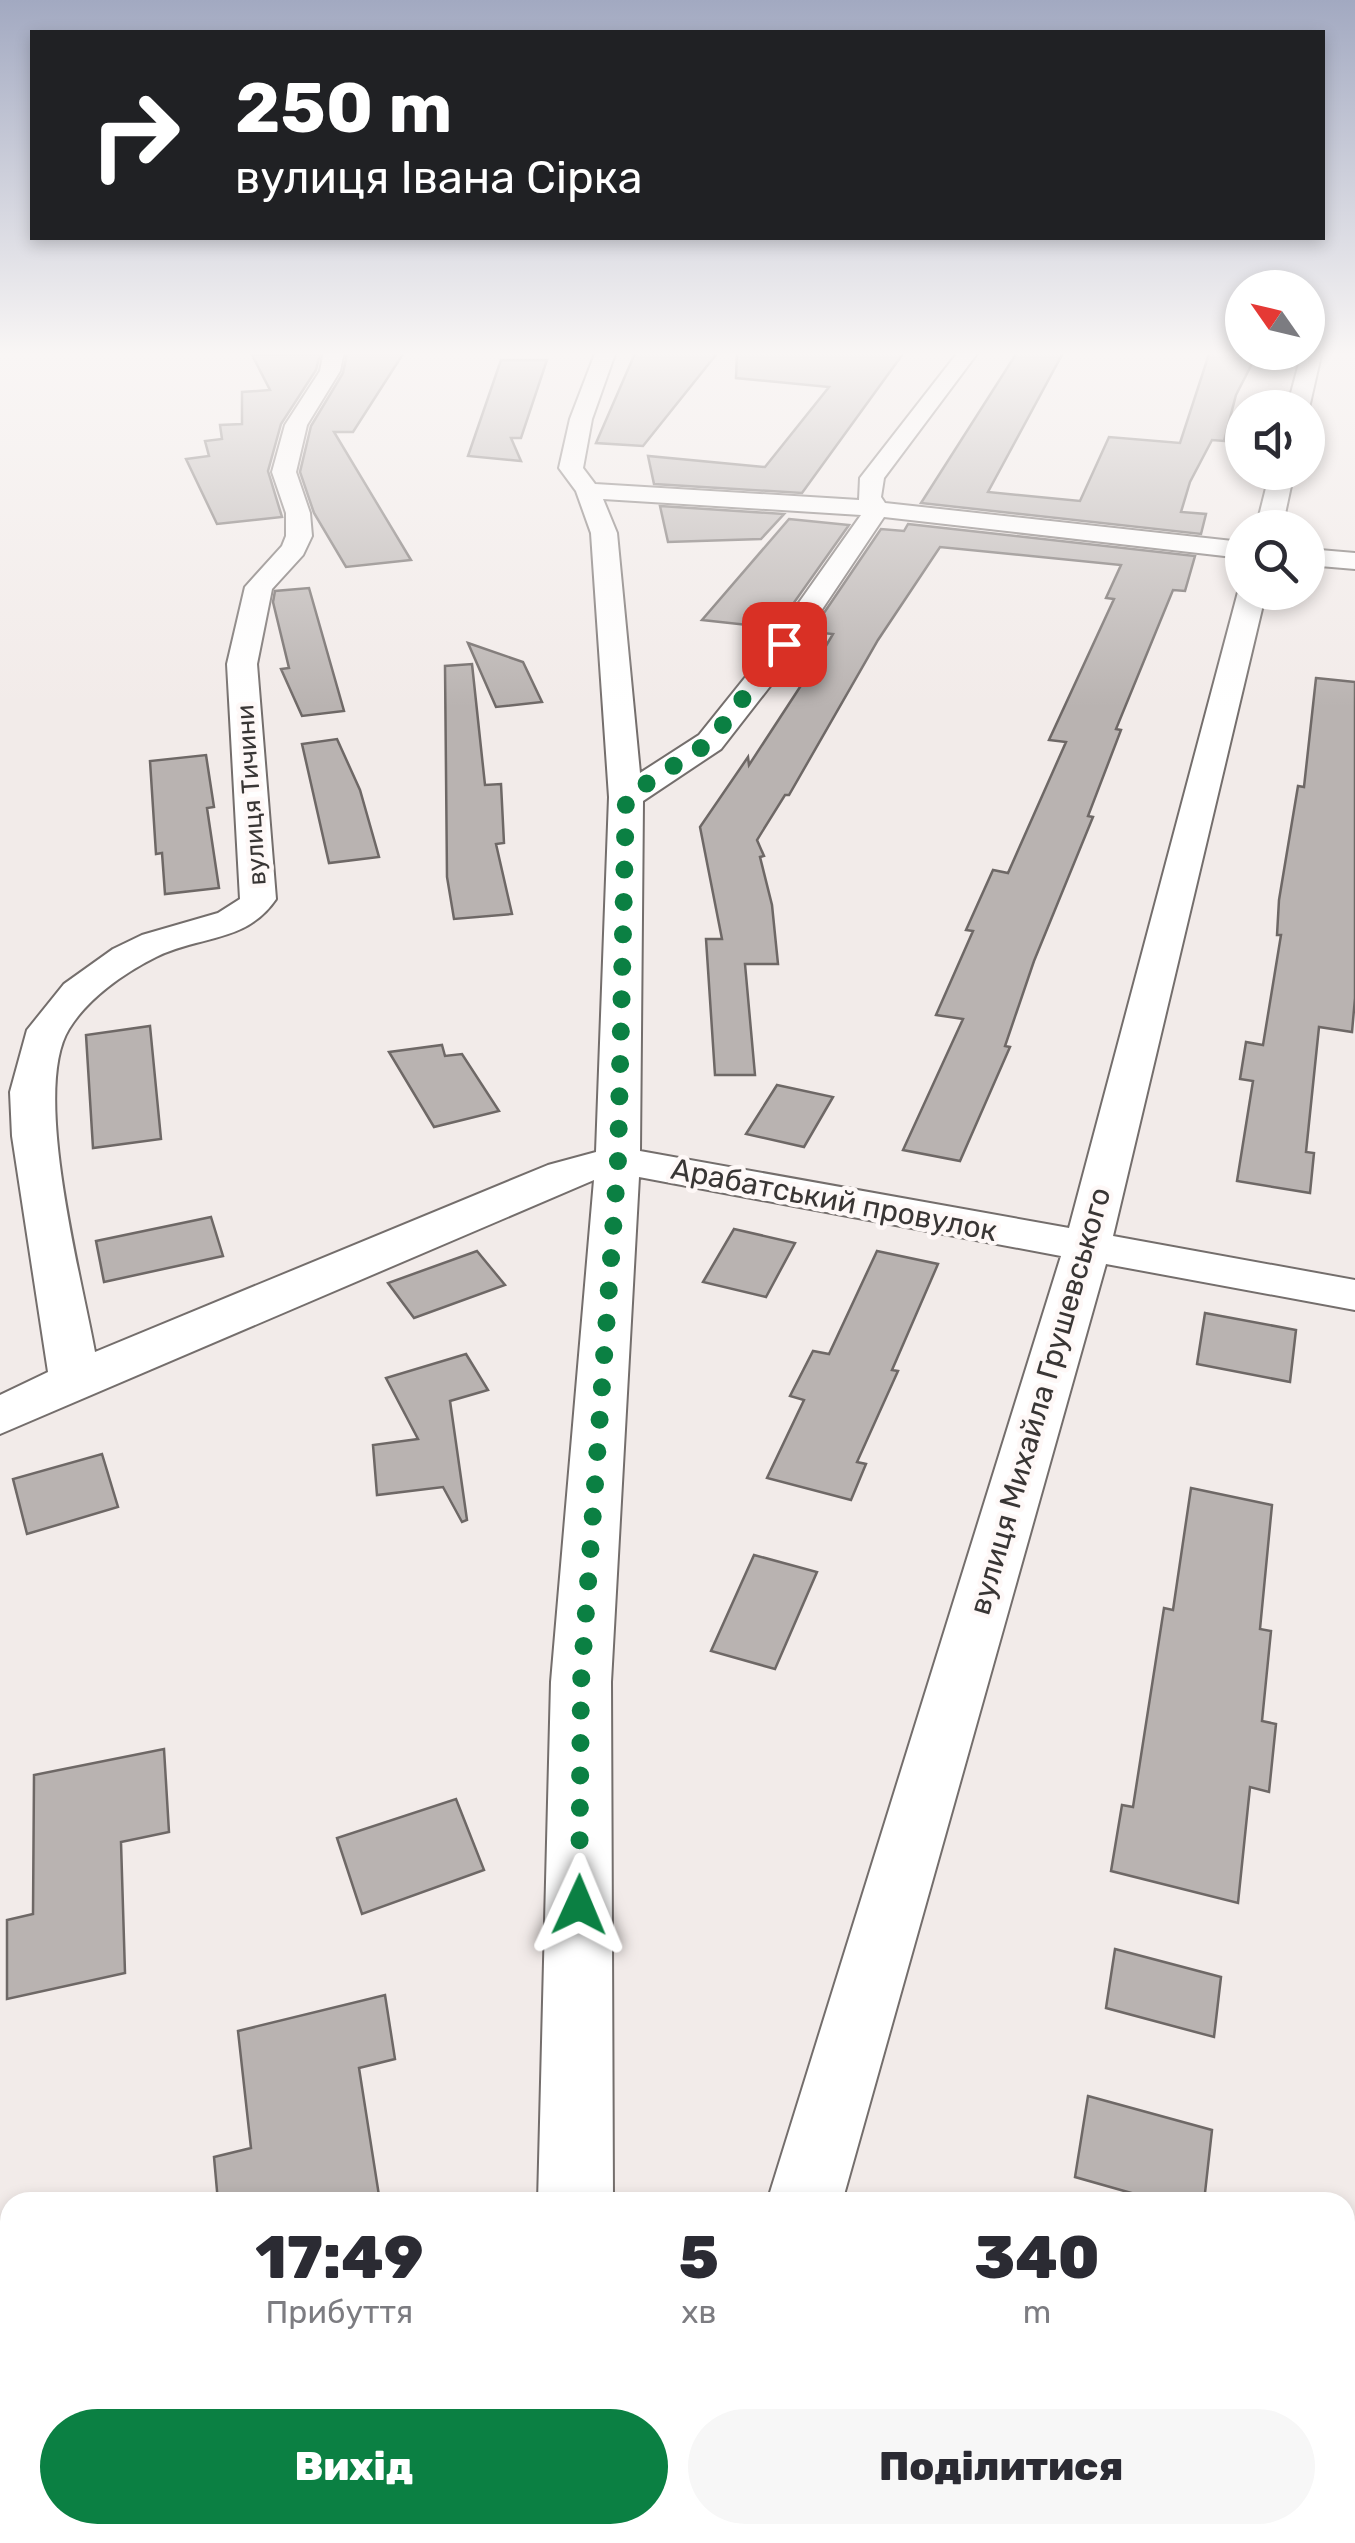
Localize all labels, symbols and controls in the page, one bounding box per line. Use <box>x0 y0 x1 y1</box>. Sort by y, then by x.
text: 250 m <box>235 67 452 150</box>
icon: right <box>70 70 200 200</box>
text: вулиця Івана Сірка <box>235 151 643 204</box>
north arrow <box>1225 270 1325 370</box>
map controls <box>1225 270 1325 610</box>
button: sound <box>1225 390 1325 490</box>
button: search <box>1225 510 1325 610</box>
pin <box>742 602 827 687</box>
icon: arrive <box>757 617 812 672</box>
street label: вулиця Тичини <box>230 704 272 886</box>
street label: Арабатський провулок <box>668 1151 1000 1249</box>
street label: вулиця Михайла Грушевського <box>962 1183 1118 1619</box>
position arrow <box>527 1853 631 1957</box>
text: 17:49 <box>255 2222 423 2293</box>
text: 5 <box>679 2222 719 2293</box>
text: 340 <box>974 2222 1100 2293</box>
text: Прибуття <box>265 2293 413 2331</box>
text: хв <box>681 2293 716 2331</box>
text: m <box>1023 2293 1051 2331</box>
button: Вихід <box>40 2409 668 2524</box>
button: Поділитися <box>688 2409 1315 2524</box>

